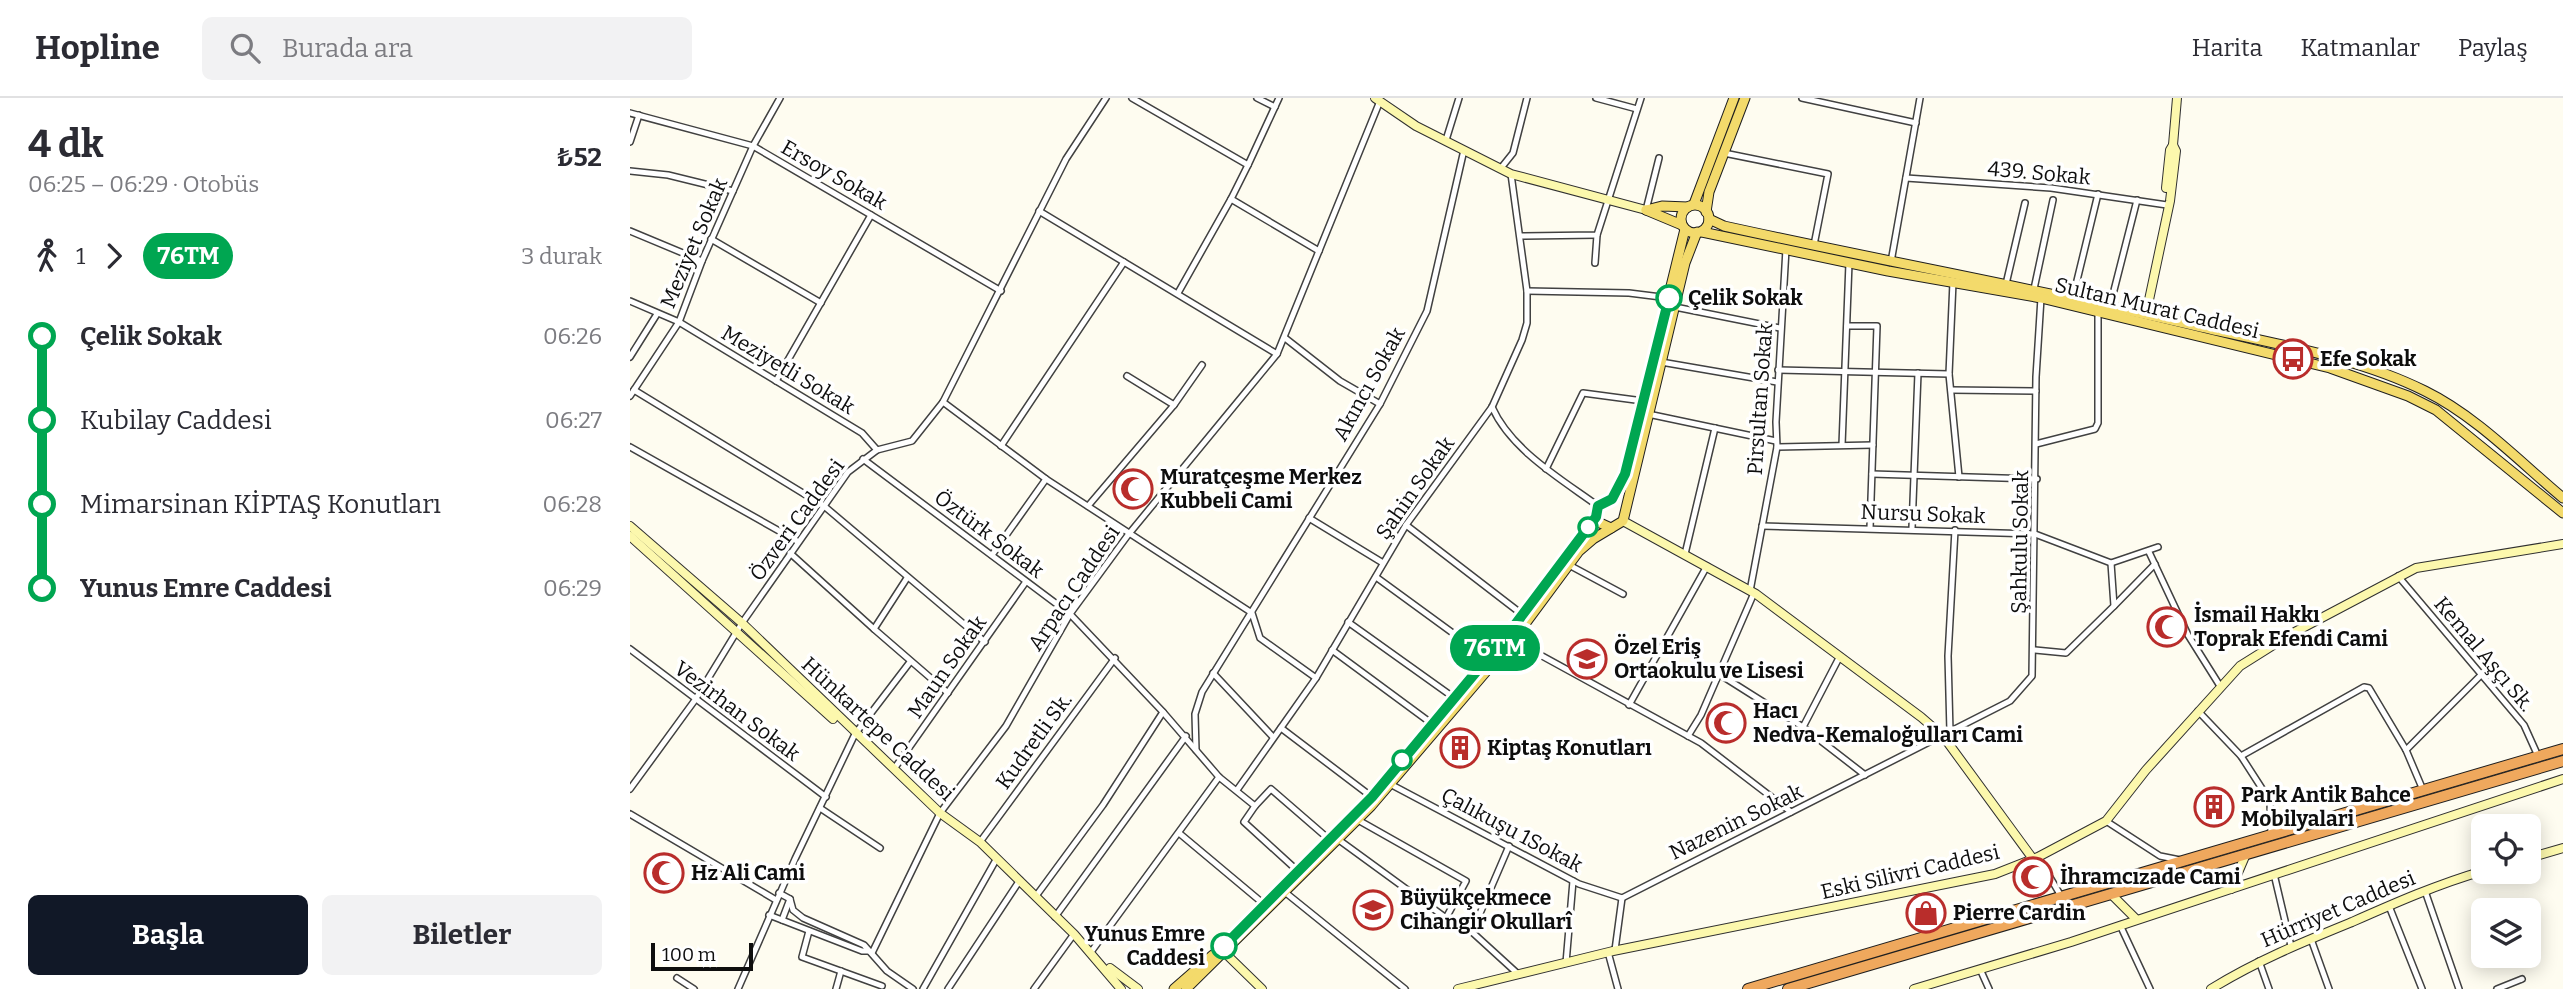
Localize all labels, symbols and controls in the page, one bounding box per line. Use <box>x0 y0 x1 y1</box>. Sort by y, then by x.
search box <box>202 17 692 80</box>
text: Hopline <box>35 28 160 68</box>
icon: search <box>226 29 264 67</box>
text: Burada ara <box>282 33 413 64</box>
text: Harita <box>2192 34 2263 62</box>
text: Katmanlar <box>2301 34 2420 62</box>
text: Paylaş <box>2458 34 2528 62</box>
text: 4 dk <box>28 121 104 167</box>
street label: Ersoy Sokak <box>776 134 892 216</box>
text: ₺52 <box>556 142 602 173</box>
street label: 439. Sokak <box>1986 156 2092 190</box>
text: 06:25 – 06:29 · Otobüs <box>28 170 259 198</box>
street label: Meziyet Sokak <box>655 174 733 312</box>
icon: walk <box>28 237 66 275</box>
icon: forward <box>95 237 133 275</box>
text: 1 <box>76 242 85 270</box>
text: 76TM <box>157 242 219 270</box>
text: 3 durak <box>521 242 602 270</box>
street label: Sultan Murat Caddesi <box>2052 272 2262 344</box>
marker: Çelik Sokak <box>1656 285 1682 311</box>
place label: Çelik Sokak <box>1688 285 1803 311</box>
street label: Meziyetli Sokak <box>717 320 859 420</box>
text: Çelik Sokak <box>80 321 222 352</box>
text: 06:26 <box>543 322 602 350</box>
street label: Pirsultan Sokak <box>1742 322 1778 476</box>
street label: Akıncı Sokak <box>1327 323 1411 445</box>
bus stop icon: Efe Sokak <box>2272 338 2314 380</box>
place label: Efe Sokak <box>2320 346 2417 372</box>
text: Kubilay Caddesi <box>80 405 272 436</box>
text: 06:27 <box>545 406 602 434</box>
street label: Şahin Sokak <box>1370 432 1460 544</box>
street label: Özveri Caddesi <box>744 454 850 586</box>
place label: Muratçeşme Merkez Kubbeli Cami <box>1160 464 1362 514</box>
mosque icon: Muratçeşme Merkez Kubbeli Cami <box>1112 468 1154 510</box>
street label: Şahkulu Sokak <box>2006 470 2034 614</box>
street label: Öztürk Sokak <box>929 484 1049 584</box>
text: Mimarsinan KİPTAŞ Konutları <box>80 489 441 520</box>
text: 06:28 <box>543 490 602 518</box>
street label: Nursu Sokak <box>1860 499 1986 529</box>
unlabelled marker <box>1578 517 1598 537</box>
street label: Arpacı Caddesi <box>1022 520 1126 656</box>
text: Yunus Emre Caddesi <box>80 573 331 604</box>
text: 06:29 <box>543 574 602 602</box>
street label: Kemal Aşçı Sk. <box>2428 591 2540 717</box>
place label: İsmail Hakkı Toprak Efendi Cami <box>2194 601 2388 652</box>
mosque icon: İsmail Hakkı Toprak Efendi Cami <box>2146 606 2188 648</box>
street label: Maun Sokak <box>902 611 992 723</box>
line badge: 76TM <box>1446 625 1544 671</box>
place label: Özel Eriş Ortaokulu ve Lisesi <box>1614 633 1804 684</box>
text: 76TM <box>1464 634 1526 662</box>
school or university icon: Özel Eriş Ortaokulu ve Lisesi <box>1566 638 1608 680</box>
street label: Hünkartepe Caddesi <box>796 651 960 807</box>
street label: Vezirhan Sokak <box>669 655 805 767</box>
street label: Kudretli Sk. <box>990 688 1078 794</box>
place label: Hacı Nedva-Kemaloğulları Cami <box>1753 698 2023 748</box>
mosque icon: Hacı Nedva-Kemaloğulları Cami <box>1705 702 1747 744</box>
building icon: Kiptaş Konutları <box>1439 727 1481 769</box>
place label: Kiptaş Konutları <box>1487 735 1652 761</box>
unlabelled marker <box>1392 750 1412 770</box>
street label: Nazenin Sokak <box>1665 778 1807 866</box>
street label: Çalıkuşu 1Sokak <box>1437 782 1587 878</box>
place label: Park Antik Bahce Mobilyalari <box>2241 782 2411 832</box>
building icon: Park Antik Bahce Mobilyalari <box>2193 786 2235 828</box>
map controls <box>2471 814 2541 968</box>
button: locate <box>2471 814 2541 884</box>
street label: Eski Silivri Caddesi <box>1818 839 2002 905</box>
mosque icon: Hz Ali Cami <box>643 852 685 894</box>
mosque icon: İhramcızade Cami <box>2012 856 2054 898</box>
place label: Hz Ali Cami <box>691 860 805 886</box>
place label: İhramcızade Cami <box>2060 863 2241 890</box>
street label: Hürriyet Caddesi <box>2257 865 2419 953</box>
place label: Büyükçekmece Cihangir Okullarî <box>1400 885 1573 935</box>
school or university icon: Büyükçekmece Cihangir Okullarî <box>1352 889 1394 931</box>
shop icon: Pierre Cardin <box>1905 892 1947 934</box>
button: Başla <box>28 895 308 975</box>
button: Biletler <box>322 895 602 975</box>
button: layers <box>2471 898 2541 968</box>
place label: Pierre Cardin <box>1953 900 2086 926</box>
place label: Yunus Emre Caddesi <box>1084 921 1205 971</box>
marker: Yunus Emre Caddesi <box>1211 933 1237 959</box>
scale bar <box>651 940 752 972</box>
text: 100 m <box>662 943 716 966</box>

